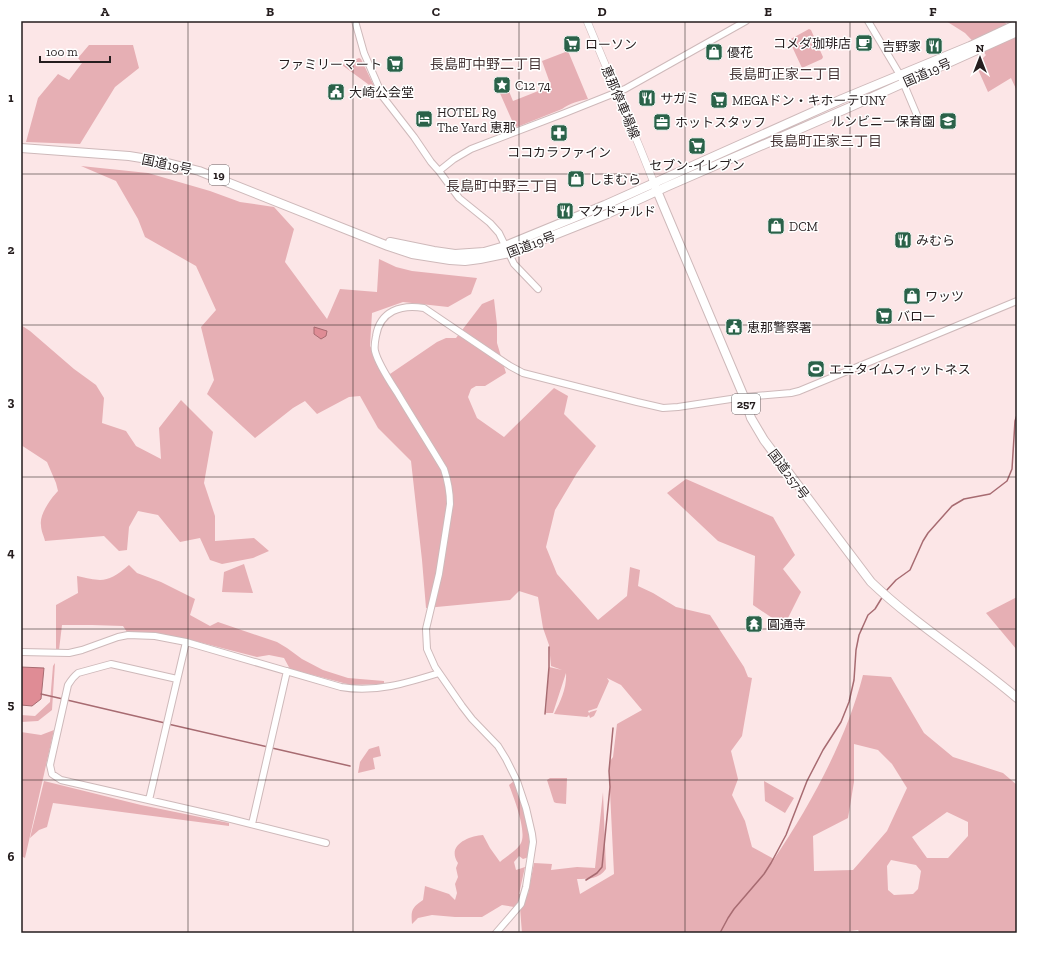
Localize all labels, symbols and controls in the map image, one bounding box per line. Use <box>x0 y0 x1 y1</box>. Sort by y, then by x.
text: A <box>101 4 110 19</box>
text: B <box>266 4 274 19</box>
text: C <box>432 4 440 19</box>
text: D <box>597 4 607 19</box>
text: E <box>764 4 772 19</box>
text: F <box>929 4 937 19</box>
cafe icon: コメダ珈琲店 <box>854 33 874 53</box>
supermarket icon: ローソン <box>562 34 582 54</box>
place label: コメダ珈琲店 <box>773 36 851 51</box>
restaurant icon: 吉野家 <box>924 36 944 56</box>
place label: ローソン <box>585 37 637 52</box>
scale bar <box>40 38 110 64</box>
north arrow <box>960 38 1000 78</box>
place label: 吉野家 <box>882 39 921 54</box>
shop icon: 優花 <box>704 42 724 62</box>
text: N <box>976 42 985 55</box>
text: 100 m <box>46 45 78 59</box>
place label: 優花 <box>727 45 753 60</box>
supermarket icon: ファミリーマート <box>385 54 405 74</box>
street label: 国道19号 <box>901 55 954 90</box>
district label: 長島町中野二丁目 <box>430 56 542 73</box>
place label: ファミリーマート <box>278 57 382 72</box>
street label: 恵那停車場線 <box>598 63 643 141</box>
district label: 長島町正家二丁目 <box>729 66 841 83</box>
place icon: C12 74 <box>492 75 512 95</box>
place label: C12 74 <box>515 78 551 93</box>
public building icon: 大崎公会堂 <box>326 82 346 102</box>
place label: 大崎公会堂 <box>349 85 414 100</box>
restaurant icon: サガミ <box>637 88 657 108</box>
text: 1 <box>8 90 14 105</box>
supermarket icon: MEGAドン・キホーテUNY <box>709 90 729 110</box>
place label: サガミ <box>660 91 699 106</box>
place label: MEGAドン・キホーテUNY <box>732 93 886 108</box>
place label: HOTEL R9 The Yard 恵那 <box>437 105 516 135</box>
hotel icon: HOTEL R9 The Yard 恵那 <box>414 109 434 129</box>
school or university icon: ルンビニー保育園 <box>938 111 958 131</box>
office icon: ホットスタッフ <box>652 112 672 132</box>
place label: ルンビニー保育園 <box>831 114 935 129</box>
place label: ホットスタッフ <box>675 115 766 130</box>
pharmacy icon: ココカラファイン <box>549 123 569 143</box>
district label: 長島町正家三丁目 <box>770 133 882 150</box>
supermarket icon: セブン-イレブン <box>687 136 707 156</box>
place label: ココカラファイン <box>507 145 611 160</box>
street label: 国道19号 <box>140 152 193 177</box>
place label: セブン-イレブン <box>649 158 745 173</box>
road number: 19 <box>209 165 229 185</box>
shop icon: しまむら <box>566 169 586 189</box>
place label: しまむら <box>589 172 641 187</box>
district label: 長島町中野三丁目 <box>446 178 558 195</box>
restaurant icon: マクドナルド <box>555 201 575 221</box>
place label: マクドナルド <box>578 204 656 219</box>
shop icon: DCM <box>766 216 786 236</box>
place label: DCM <box>789 219 818 234</box>
street label: 国道19号 <box>505 228 558 261</box>
restaurant icon: みむら <box>893 230 913 250</box>
place label: みむら <box>916 233 955 248</box>
text: 2 <box>8 242 15 257</box>
shop icon: ワッツ <box>902 286 922 306</box>
place label: ワッツ <box>925 289 964 304</box>
supermarket icon: バロー <box>874 306 894 326</box>
place label: バロー <box>897 309 936 324</box>
public building icon: 恵那警察署 <box>724 317 744 337</box>
place label: 恵那警察署 <box>747 320 812 335</box>
sports icon: エニタイムフィットネス <box>806 359 826 379</box>
place label: エニタイムフィットネス <box>829 362 971 377</box>
text: 3 <box>8 394 15 409</box>
road number: 257 <box>732 394 760 414</box>
street label: 国道257号 <box>765 446 812 502</box>
text: 4 <box>7 545 15 560</box>
temple icon: 圓通寺 <box>744 614 764 634</box>
place label: 圓通寺 <box>767 617 806 632</box>
text: 5 <box>8 697 15 712</box>
text: 6 <box>8 849 15 864</box>

